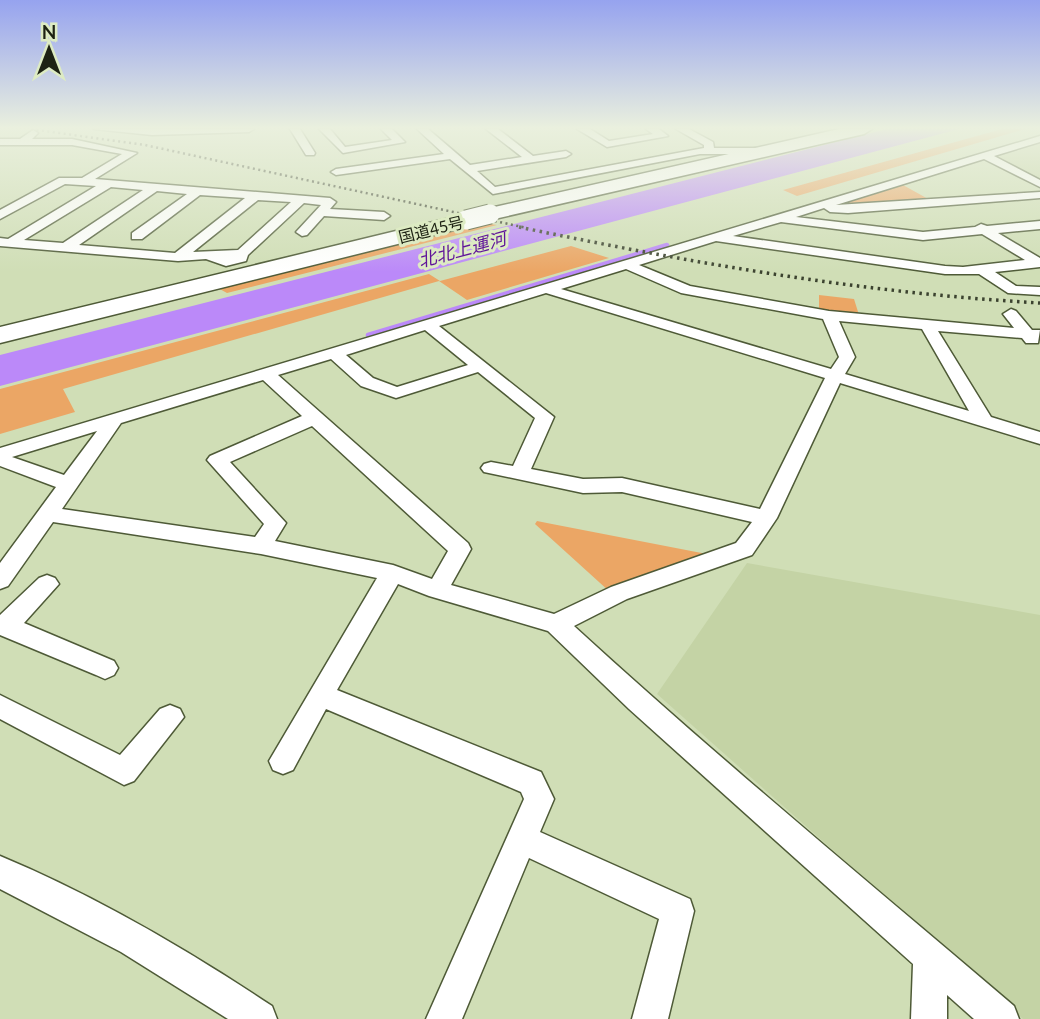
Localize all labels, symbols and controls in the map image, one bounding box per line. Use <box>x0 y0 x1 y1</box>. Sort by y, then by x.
north arrow <box>14 14 84 84</box>
text: N <box>42 20 56 43</box>
street label: 国道45号 <box>396 212 466 246</box>
water label: 北北上運河 <box>416 226 511 271</box>

